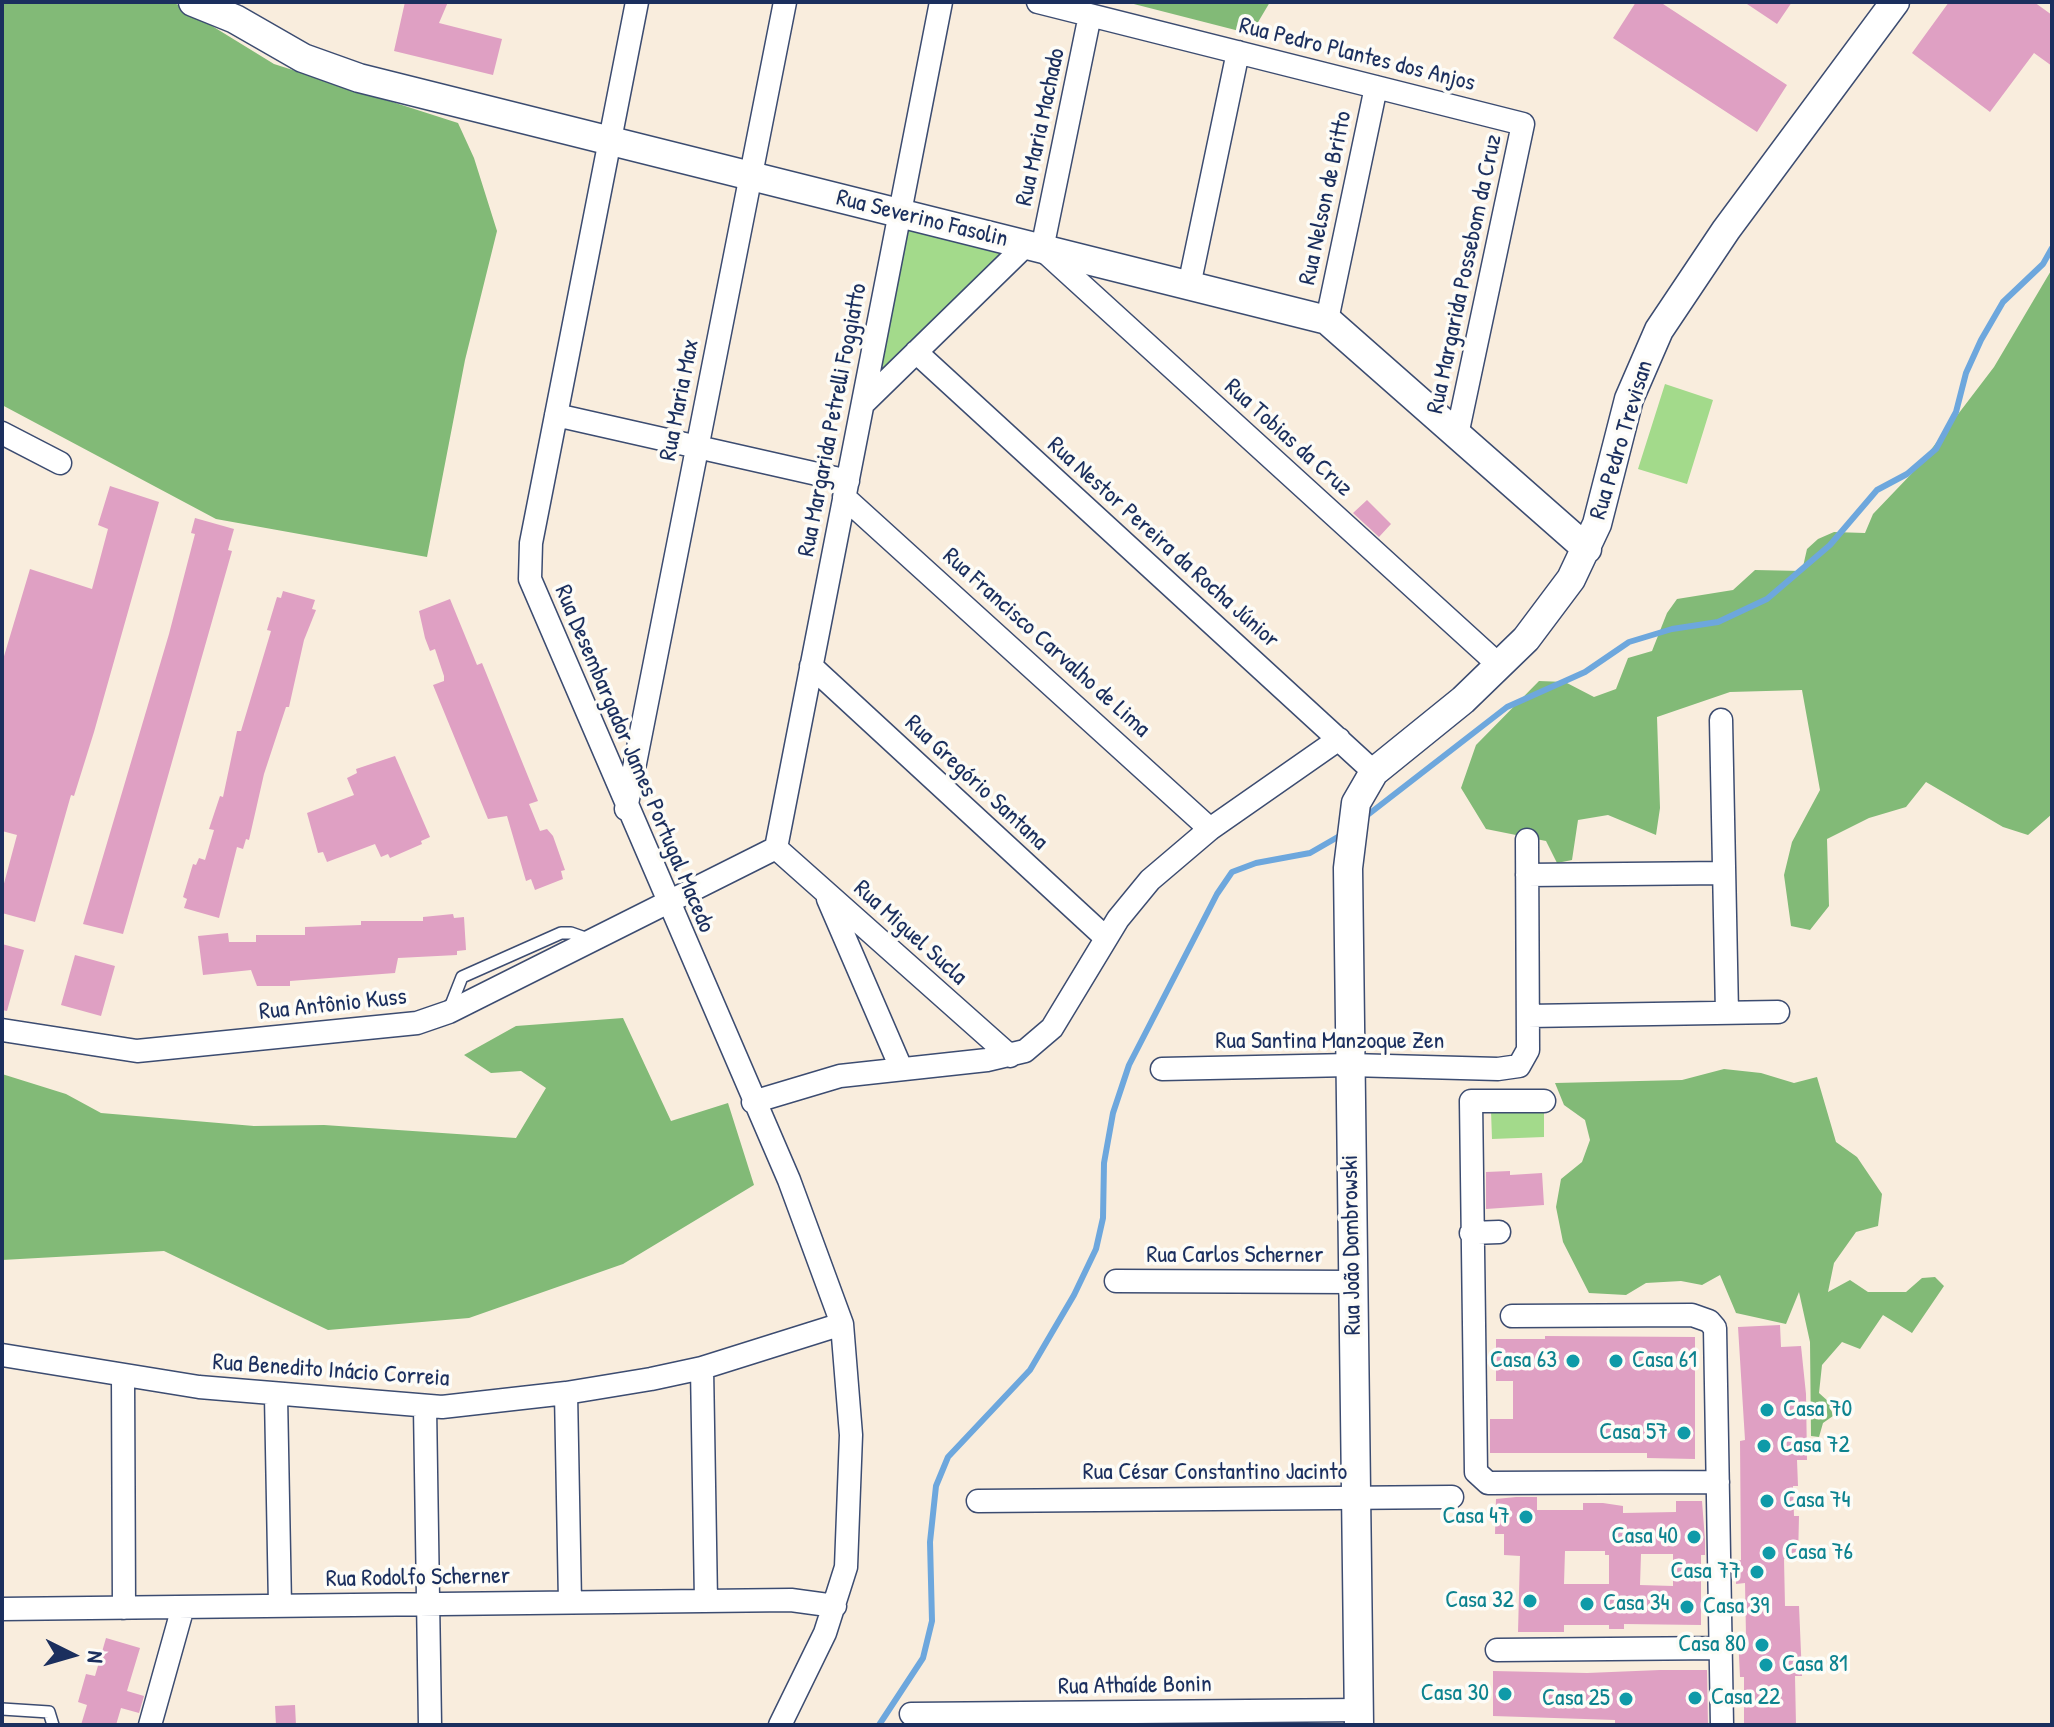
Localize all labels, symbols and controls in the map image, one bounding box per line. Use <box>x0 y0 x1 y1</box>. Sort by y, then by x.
street label: Rua Pedro Plantes dos Anjos <box>1236 12 1478 98</box>
street label: Rua Maria Machado <box>1010 46 1072 208</box>
street label: Rua Nelson de Britto <box>1294 109 1358 287</box>
street label: Rua Margarida Possebom da Cruz <box>1421 132 1509 416</box>
street label: Rua Severino Fasolin <box>833 184 1011 254</box>
street label: Rua Margarida Petrelli Foggiatto <box>792 281 874 559</box>
street label: Rua Maria Max <box>654 337 706 463</box>
street label: Rua Pedro Trevisan <box>1584 357 1660 523</box>
street label: Rua Tobias da Cruz <box>1218 373 1358 503</box>
street label: Rua Nestor Pereira da Rocha Júnior <box>1041 431 1285 655</box>
street label: Rua Francisco Carvalho de Lima <box>936 542 1156 744</box>
street label: Rua Desembargador James Portugal Macedo <box>548 581 720 937</box>
street label: Rua Gregório Santana <box>898 709 1054 857</box>
street label: Rua Miguel Sucla <box>847 875 973 991</box>
street label: Rua Antônio Kuss <box>258 983 408 1027</box>
street label: Rua Santina Manzoque Zen <box>1216 1028 1444 1056</box>
street label: Rua João Dombrowski <box>1336 1155 1368 1335</box>
street label: Rua Carlos Scherner <box>1147 1242 1323 1270</box>
place label: Casa 63 <box>1490 1347 1557 1375</box>
place label: Casa 61 <box>1632 1347 1697 1375</box>
street label: Rua Benedito Inácio Correia <box>212 1348 450 1394</box>
marker: Casa 63 <box>1564 1352 1582 1370</box>
marker: Casa 61 <box>1607 1352 1625 1370</box>
place label: Casa 70 <box>1783 1396 1852 1424</box>
marker: Casa 70 <box>1758 1401 1776 1419</box>
place label: Casa 57 <box>1599 1419 1668 1447</box>
marker: Casa 57 <box>1675 1424 1693 1442</box>
place label: Casa 72 <box>1780 1432 1850 1460</box>
marker: Casa 72 <box>1755 1437 1773 1455</box>
street label: Rua César Constantino Jacinto <box>1083 1459 1347 1487</box>
place label: Casa 74 <box>1783 1487 1851 1515</box>
marker: Casa 74 <box>1758 1492 1776 1510</box>
place label: Casa 47 <box>1442 1503 1510 1531</box>
marker: Casa 47 <box>1517 1508 1535 1526</box>
place label: Casa 40 <box>1612 1523 1678 1551</box>
marker: Casa 40 <box>1685 1528 1703 1546</box>
place label: Casa 76 <box>1785 1539 1853 1567</box>
marker: Casa 76 <box>1760 1544 1778 1562</box>
place label: Casa 77 <box>1671 1558 1741 1586</box>
street label: Rua Rodolfo Scherner <box>326 1562 510 1594</box>
marker: Casa 77 <box>1748 1563 1766 1581</box>
place label: Casa 32 <box>1445 1587 1514 1615</box>
place label: Casa 34 <box>1603 1590 1669 1618</box>
marker: Casa 32 <box>1521 1592 1539 1610</box>
place label: Casa 39 <box>1703 1593 1769 1621</box>
marker: Casa 34 <box>1578 1595 1596 1613</box>
marker: Casa 39 <box>1678 1598 1696 1616</box>
north arrow <box>32 1615 112 1695</box>
place label: Casa 80 <box>1678 1631 1746 1659</box>
marker: Casa 80 <box>1753 1636 1771 1654</box>
text: N <box>80 1650 111 1664</box>
place label: Casa 81 <box>1782 1651 1848 1679</box>
marker: Casa 81 <box>1757 1656 1775 1674</box>
street label: Rua Athaíde Bonin <box>1058 1670 1212 1702</box>
place label: Casa 30 <box>1421 1680 1489 1708</box>
place label: Casa 22 <box>1711 1684 1780 1712</box>
marker: Casa 30 <box>1496 1685 1514 1703</box>
place label: Casa 25 <box>1542 1685 1610 1713</box>
marker: Casa 22 <box>1686 1689 1704 1707</box>
marker: Casa 25 <box>1617 1690 1635 1708</box>

